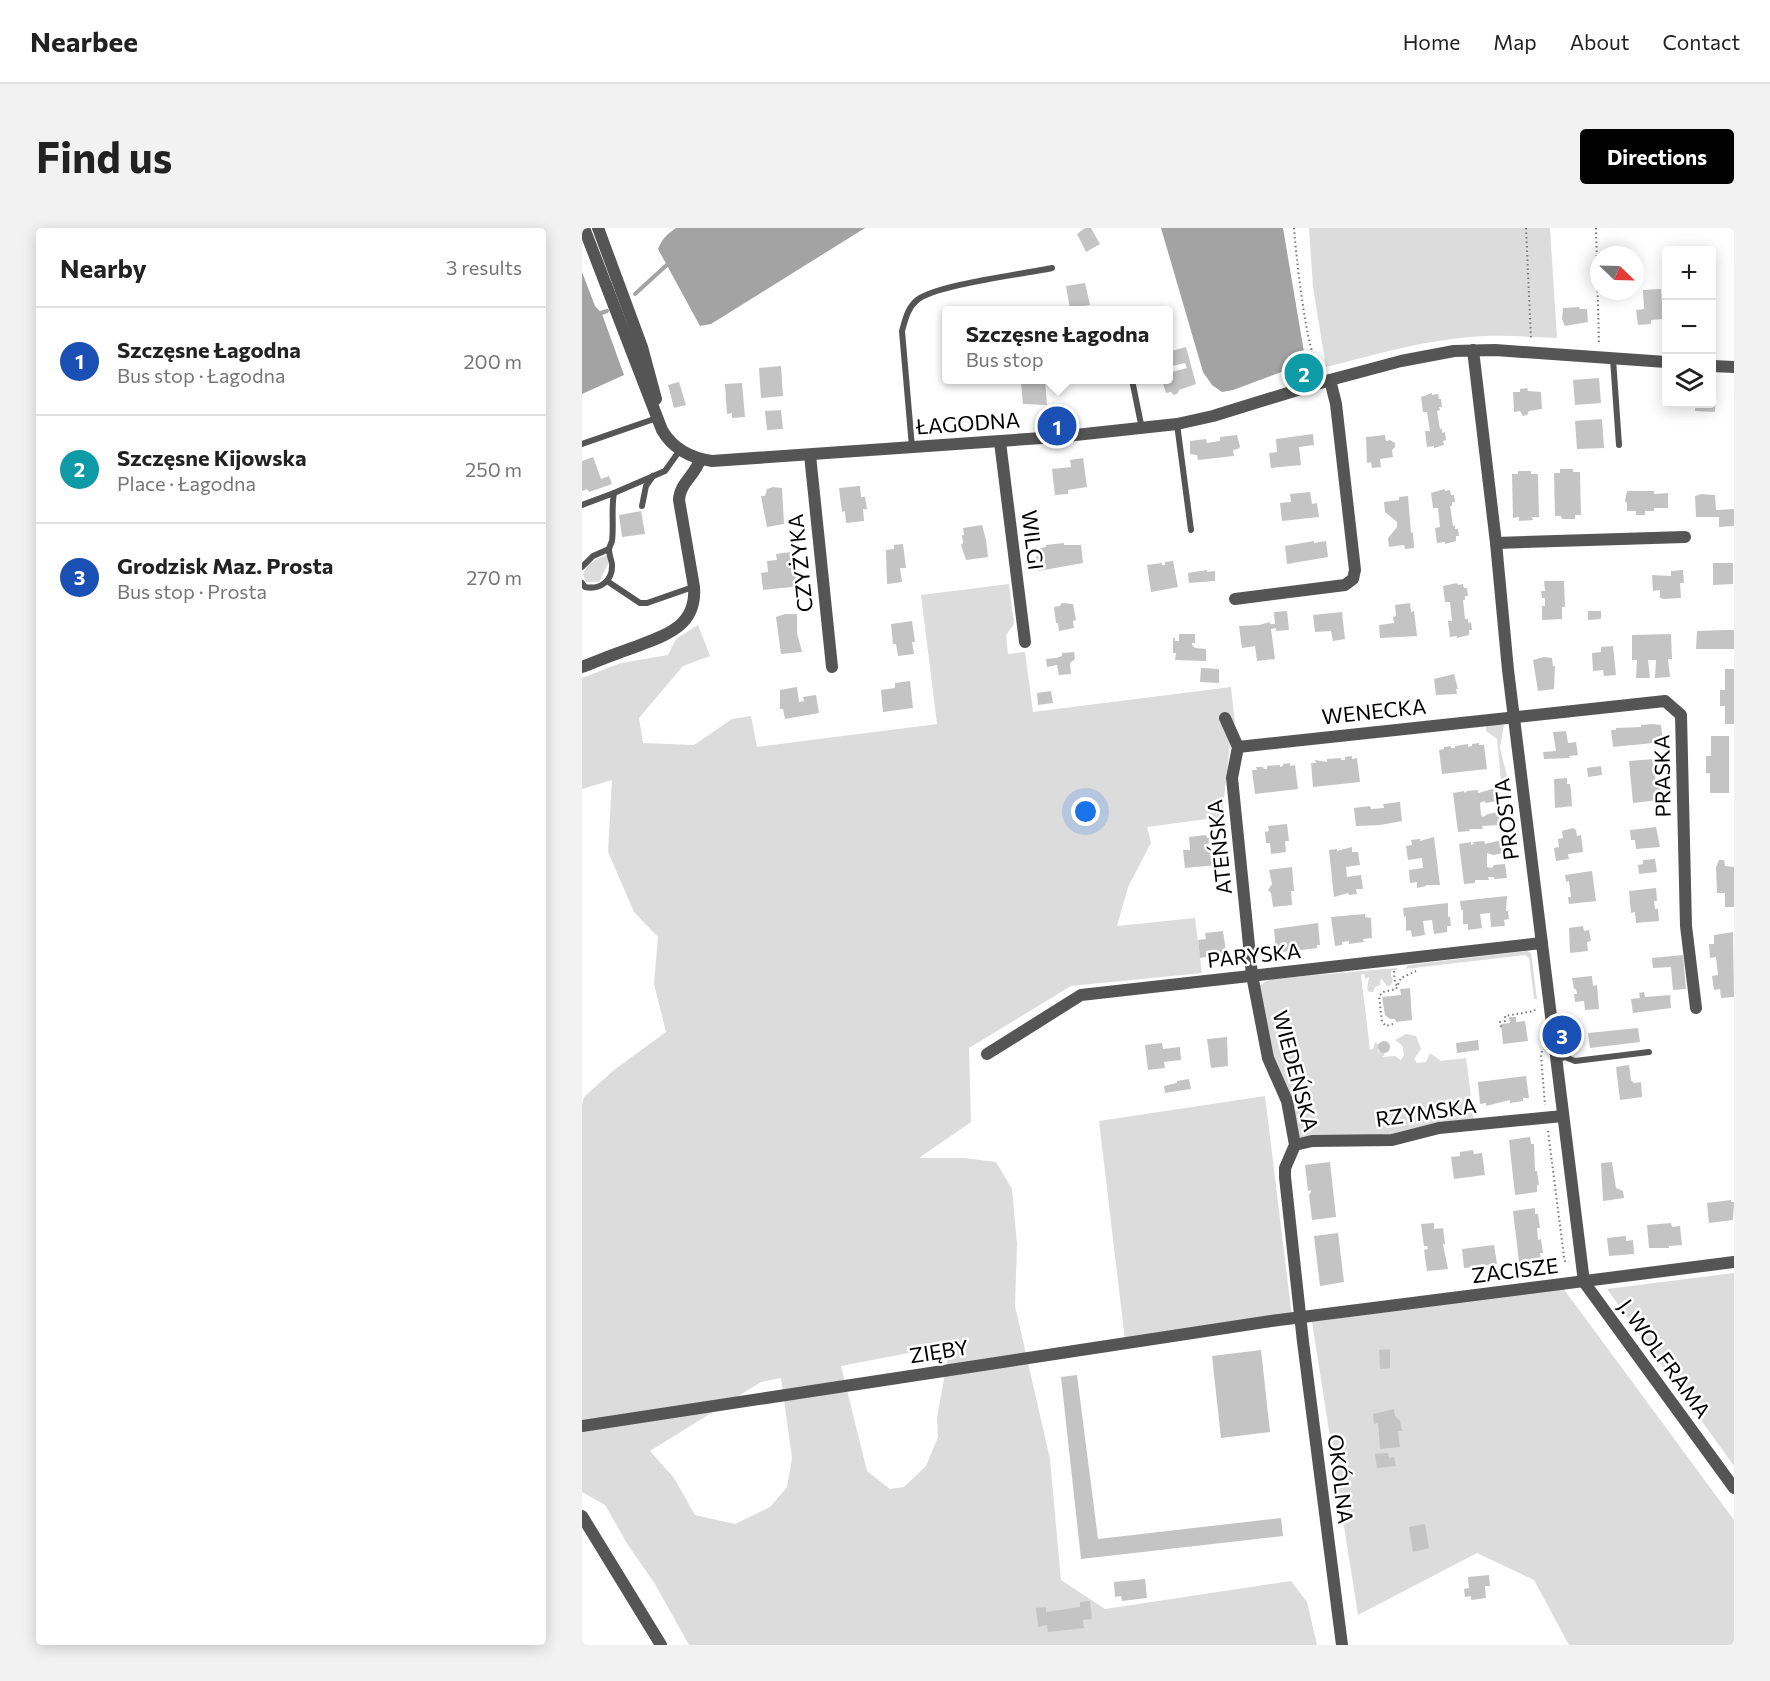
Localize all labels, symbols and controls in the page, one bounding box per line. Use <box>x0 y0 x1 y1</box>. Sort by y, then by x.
text: Nearbee <box>30 24 138 58</box>
text: Home <box>1403 29 1460 54</box>
text: Map <box>1493 29 1537 54</box>
text: About <box>1570 29 1629 54</box>
text: Contact <box>1662 29 1740 54</box>
button: Directions <box>1580 129 1734 184</box>
text: Find us <box>36 130 172 182</box>
north arrow <box>1590 246 1644 300</box>
map controls <box>1662 246 1716 408</box>
button: + <box>1662 246 1716 300</box>
text: Nearby <box>60 252 147 283</box>
text: 3 results <box>446 255 522 279</box>
button: − <box>1662 300 1716 354</box>
popup <box>942 306 1173 384</box>
text: Szczęsne Łagodna <box>966 320 1149 347</box>
text: Szczęsne Łagodna <box>117 336 301 363</box>
text: Bus stop <box>966 347 1044 371</box>
text: 1 <box>75 349 84 373</box>
text: 200 m <box>464 349 522 373</box>
pin: 2 <box>1284 350 1324 396</box>
button: layers <box>1662 354 1716 408</box>
text: Bus stop · Łagodna <box>117 363 285 387</box>
pin: 1 <box>1038 404 1076 448</box>
street label: ŁAGODNA <box>914 406 1021 439</box>
text: Szczęsne Kijowska <box>117 444 307 471</box>
text: 2 <box>74 457 85 481</box>
text: 250 m <box>465 457 522 481</box>
text: Place · Łagodna <box>117 471 256 495</box>
street label: WILGI <box>1017 508 1050 571</box>
street label: CZYŻYKA <box>782 513 817 613</box>
text: Grodzisk Maz. Prosta <box>117 552 333 579</box>
text: 3 <box>74 565 85 589</box>
text: 270 m <box>466 565 522 589</box>
text: Bus stop · Prosta <box>117 579 267 603</box>
street label: WENECKA <box>1320 693 1427 728</box>
street label: PRASKA <box>1648 734 1675 818</box>
street label: PROSTA <box>1488 777 1523 862</box>
your location <box>1071 797 1100 826</box>
street label: ATEŃSKA <box>1201 798 1236 896</box>
street label: PARYSKA <box>1206 937 1302 972</box>
street label: WIEDEŃSKA <box>1268 1007 1325 1134</box>
pin: 3 <box>1542 1012 1582 1058</box>
street label: RZYMSKA <box>1374 1092 1478 1131</box>
street label: ZACISZE <box>1470 1252 1560 1287</box>
street label: J. WOLFRAMA <box>1614 1294 1717 1422</box>
street label: ZIĘBY <box>907 1333 970 1368</box>
street label: OKÓLNA <box>1324 1433 1359 1525</box>

